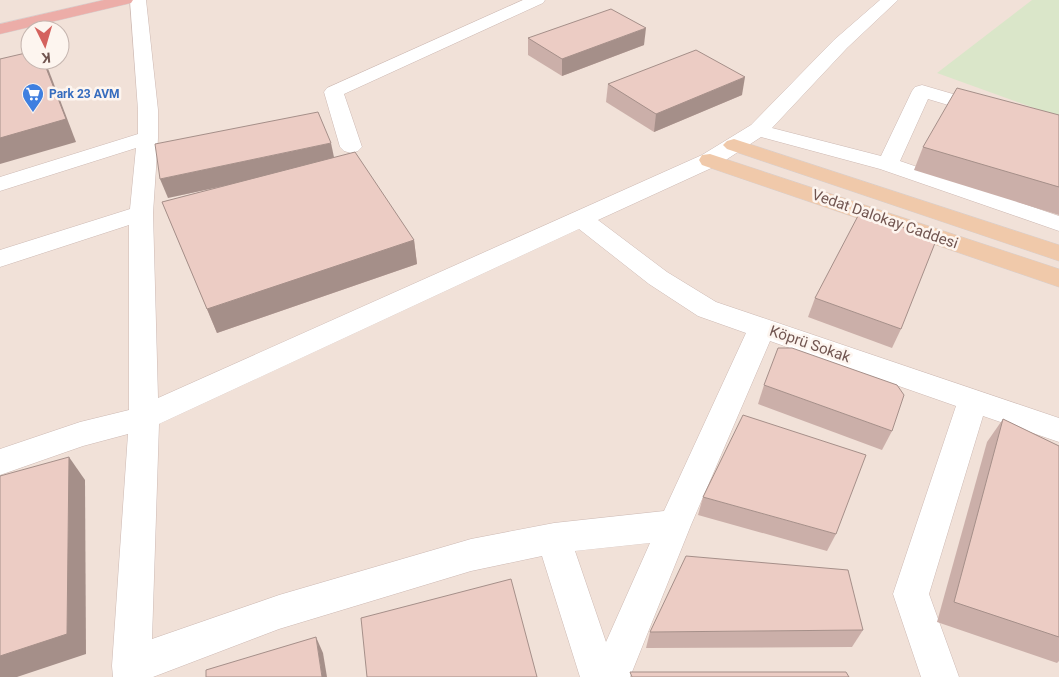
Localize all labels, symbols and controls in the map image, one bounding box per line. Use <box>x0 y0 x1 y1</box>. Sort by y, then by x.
north arrow <box>20 20 70 70</box>
text: K <box>41 50 51 66</box>
supermarket icon: Park 23 AVM <box>21 82 45 113</box>
place label: Park 23 AVM <box>49 87 120 101</box>
street label: Vedat Dalokay Caddesi <box>810 186 960 252</box>
street label: Köprü Sokak <box>767 322 853 366</box>

